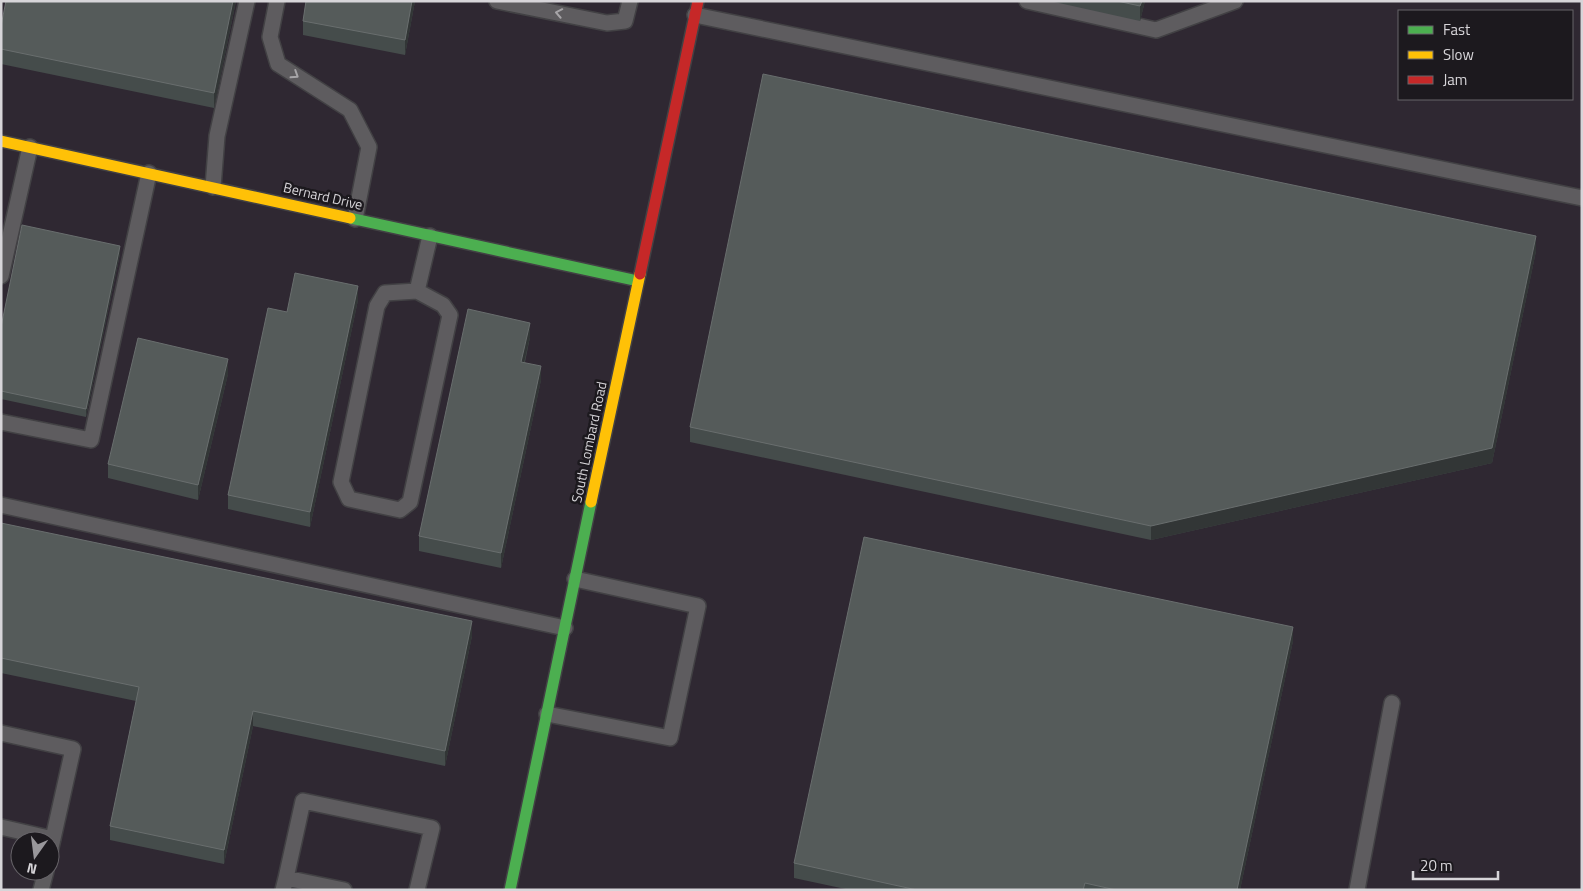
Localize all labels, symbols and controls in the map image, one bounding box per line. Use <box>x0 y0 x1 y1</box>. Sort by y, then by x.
one-way arrow <box>555 9 563 19</box>
legend <box>1398 10 1573 100</box>
text: Fast <box>1443 18 1471 41</box>
text: Slow <box>1443 43 1474 66</box>
one-way arrow <box>290 68 299 78</box>
text: Jam <box>1443 68 1467 91</box>
street label: Bernard Drive <box>281 176 365 215</box>
street label: South Lombard Road <box>565 379 612 504</box>
north arrow <box>10 831 60 881</box>
scale bar <box>1413 848 1498 880</box>
text: 20 m <box>1420 854 1453 877</box>
text: N <box>24 858 39 880</box>

